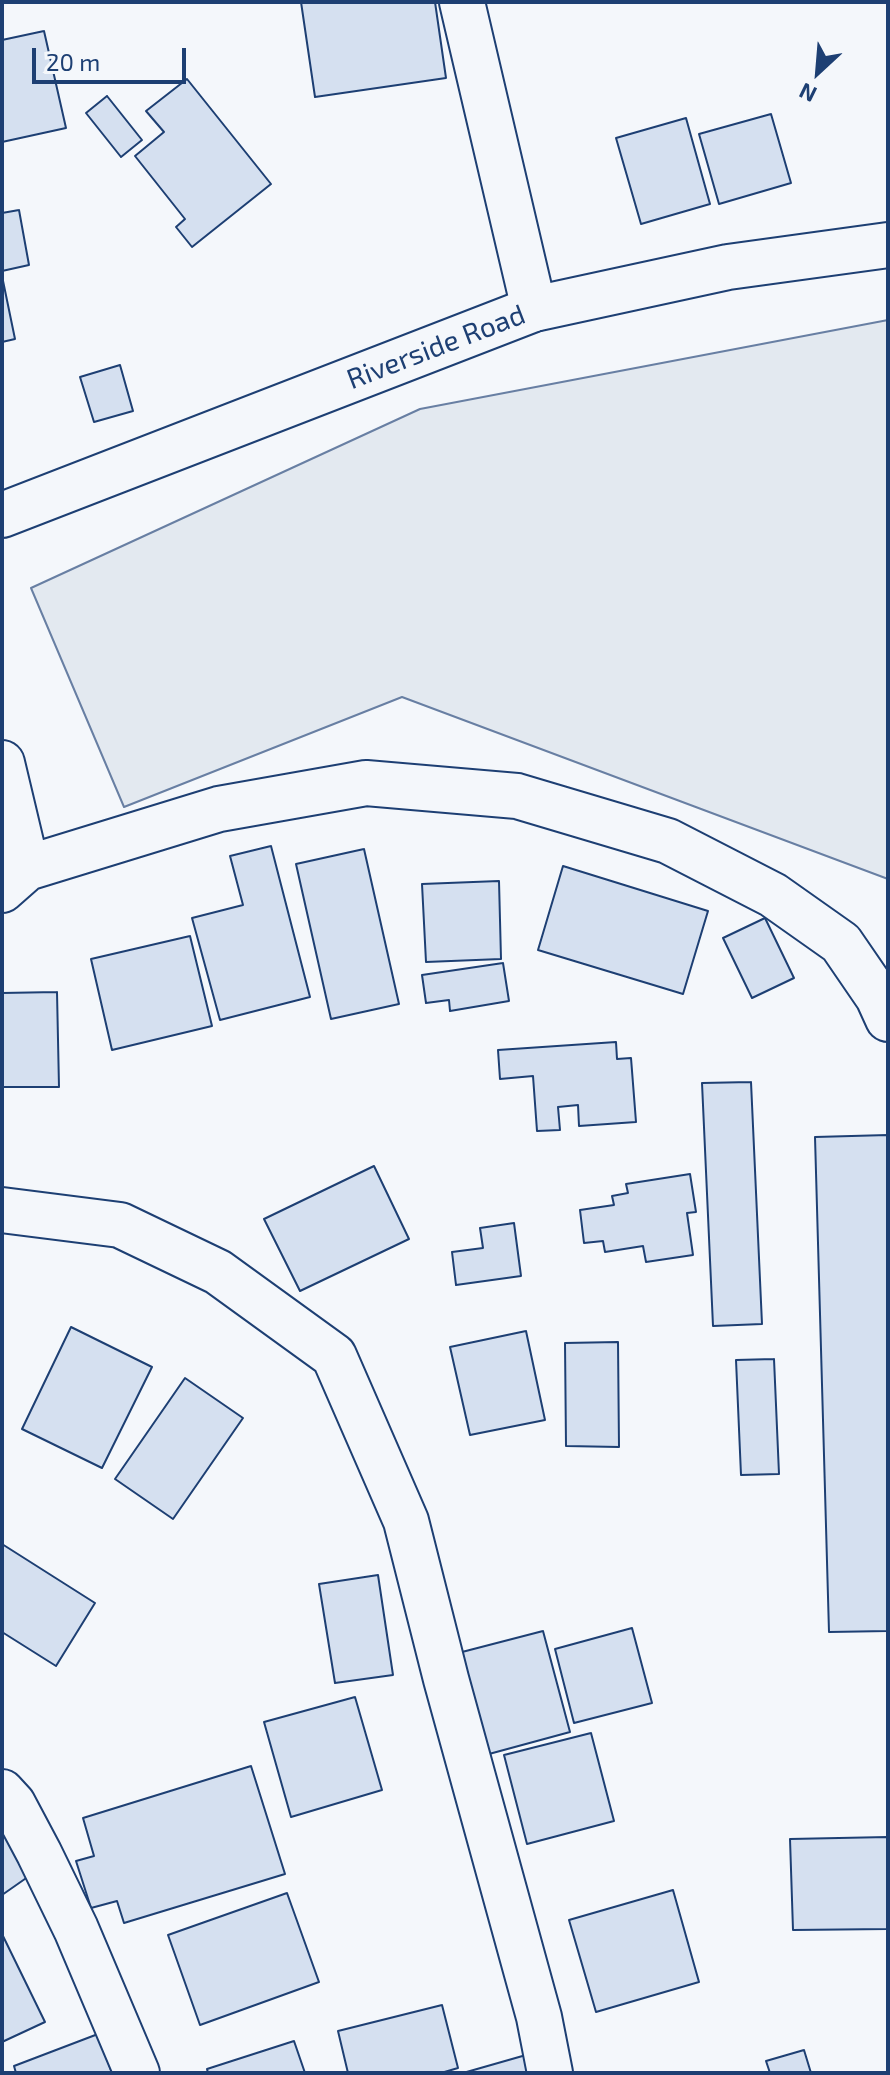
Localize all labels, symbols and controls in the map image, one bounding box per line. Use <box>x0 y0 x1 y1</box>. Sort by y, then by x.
scale bar <box>36 32 190 82</box>
north arrow <box>778 32 858 112</box>
text: 20 m <box>46 47 100 76</box>
text: N <box>795 78 820 109</box>
street label: Riverside Road <box>342 298 530 396</box>

